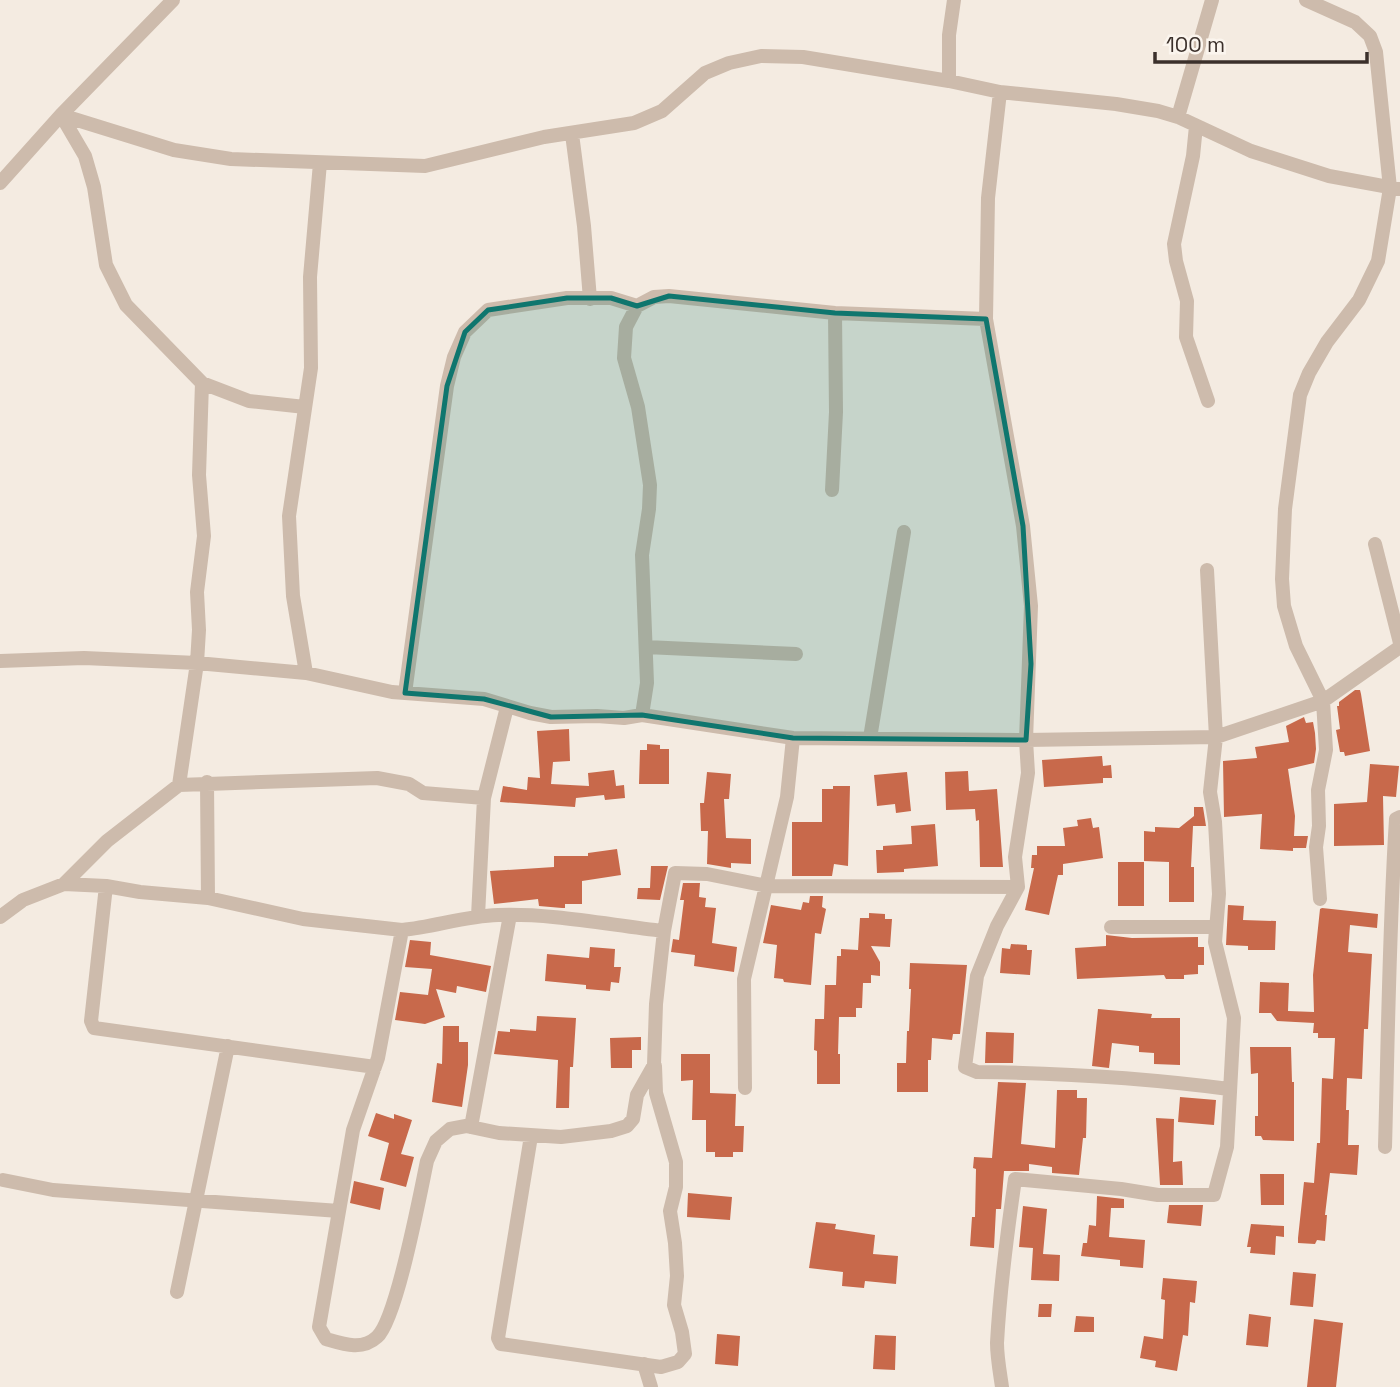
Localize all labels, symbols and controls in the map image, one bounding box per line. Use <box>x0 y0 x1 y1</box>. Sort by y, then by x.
scale bar <box>1155 21 1367 65</box>
text: 100 m <box>1166 31 1225 58</box>

